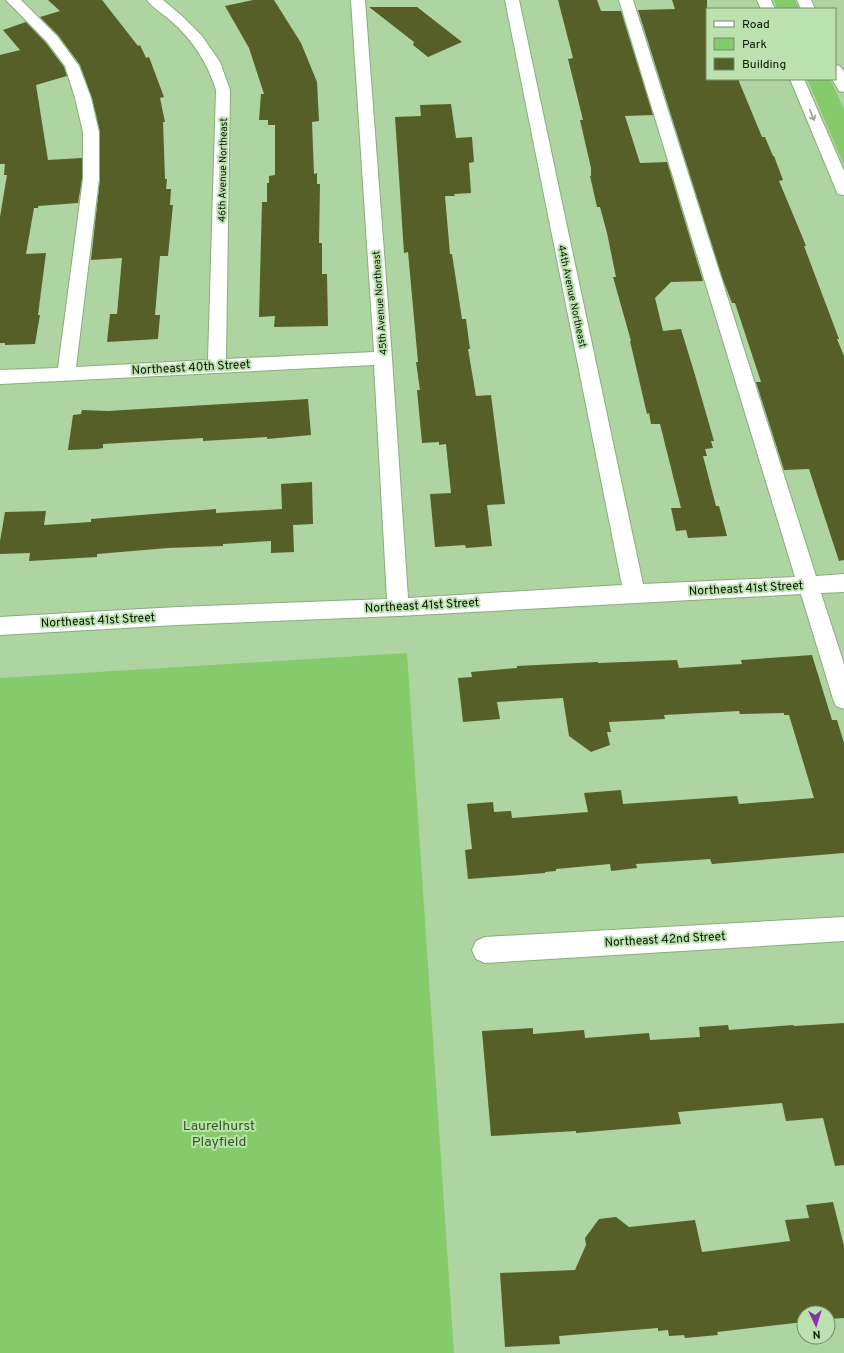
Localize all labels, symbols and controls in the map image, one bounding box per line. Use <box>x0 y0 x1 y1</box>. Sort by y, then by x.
legend <box>706 8 836 80</box>
text: Road <box>742 17 770 33</box>
text: Park <box>742 37 767 53</box>
text: Building <box>742 57 786 73</box>
one-way arrow <box>809 108 817 120</box>
street label: 46th Avenue Northeast <box>216 118 231 222</box>
street label: 44th Avenue Northeast <box>554 244 589 349</box>
street label: 45th Avenue Northeast <box>370 250 391 355</box>
street label: Northeast 40th Street <box>131 357 251 379</box>
street label: Northeast 41st Street <box>689 578 804 600</box>
street label: Northeast 41st Street <box>365 595 480 617</box>
street label: Northeast 41st Street <box>41 610 156 632</box>
street label: Northeast 42nd Street <box>604 929 726 951</box>
park label: Laurelhurst Playfield <box>183 1118 255 1151</box>
north arrow <box>796 1305 836 1345</box>
text: N <box>812 1327 821 1341</box>

